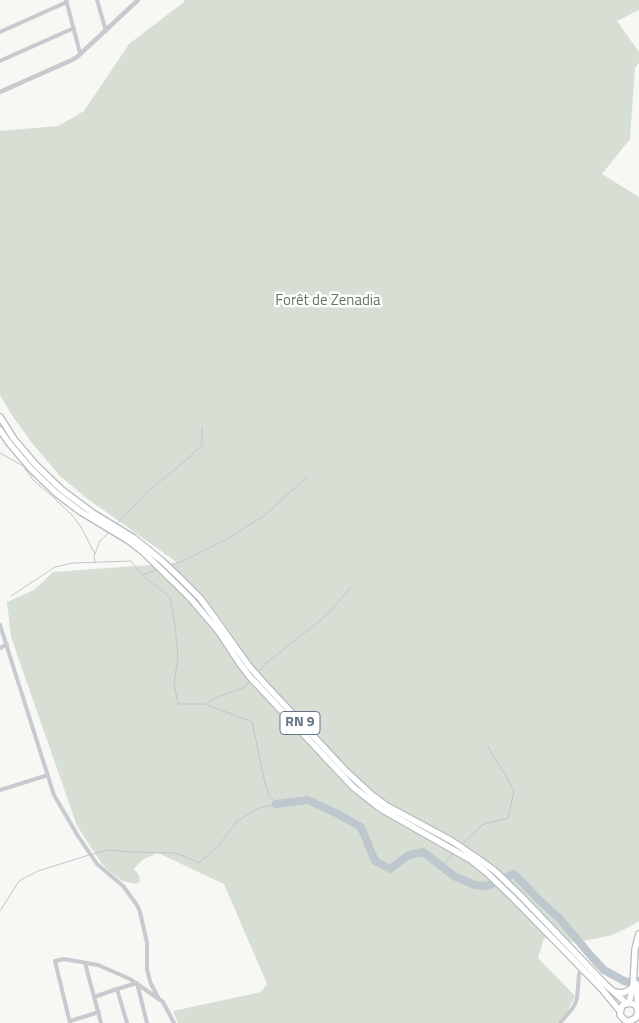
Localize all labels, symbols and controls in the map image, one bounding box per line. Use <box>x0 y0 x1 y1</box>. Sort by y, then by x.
park label: Forêt de Zenadia <box>275 292 381 310</box>
road number: RN 9 <box>280 711 320 734</box>

